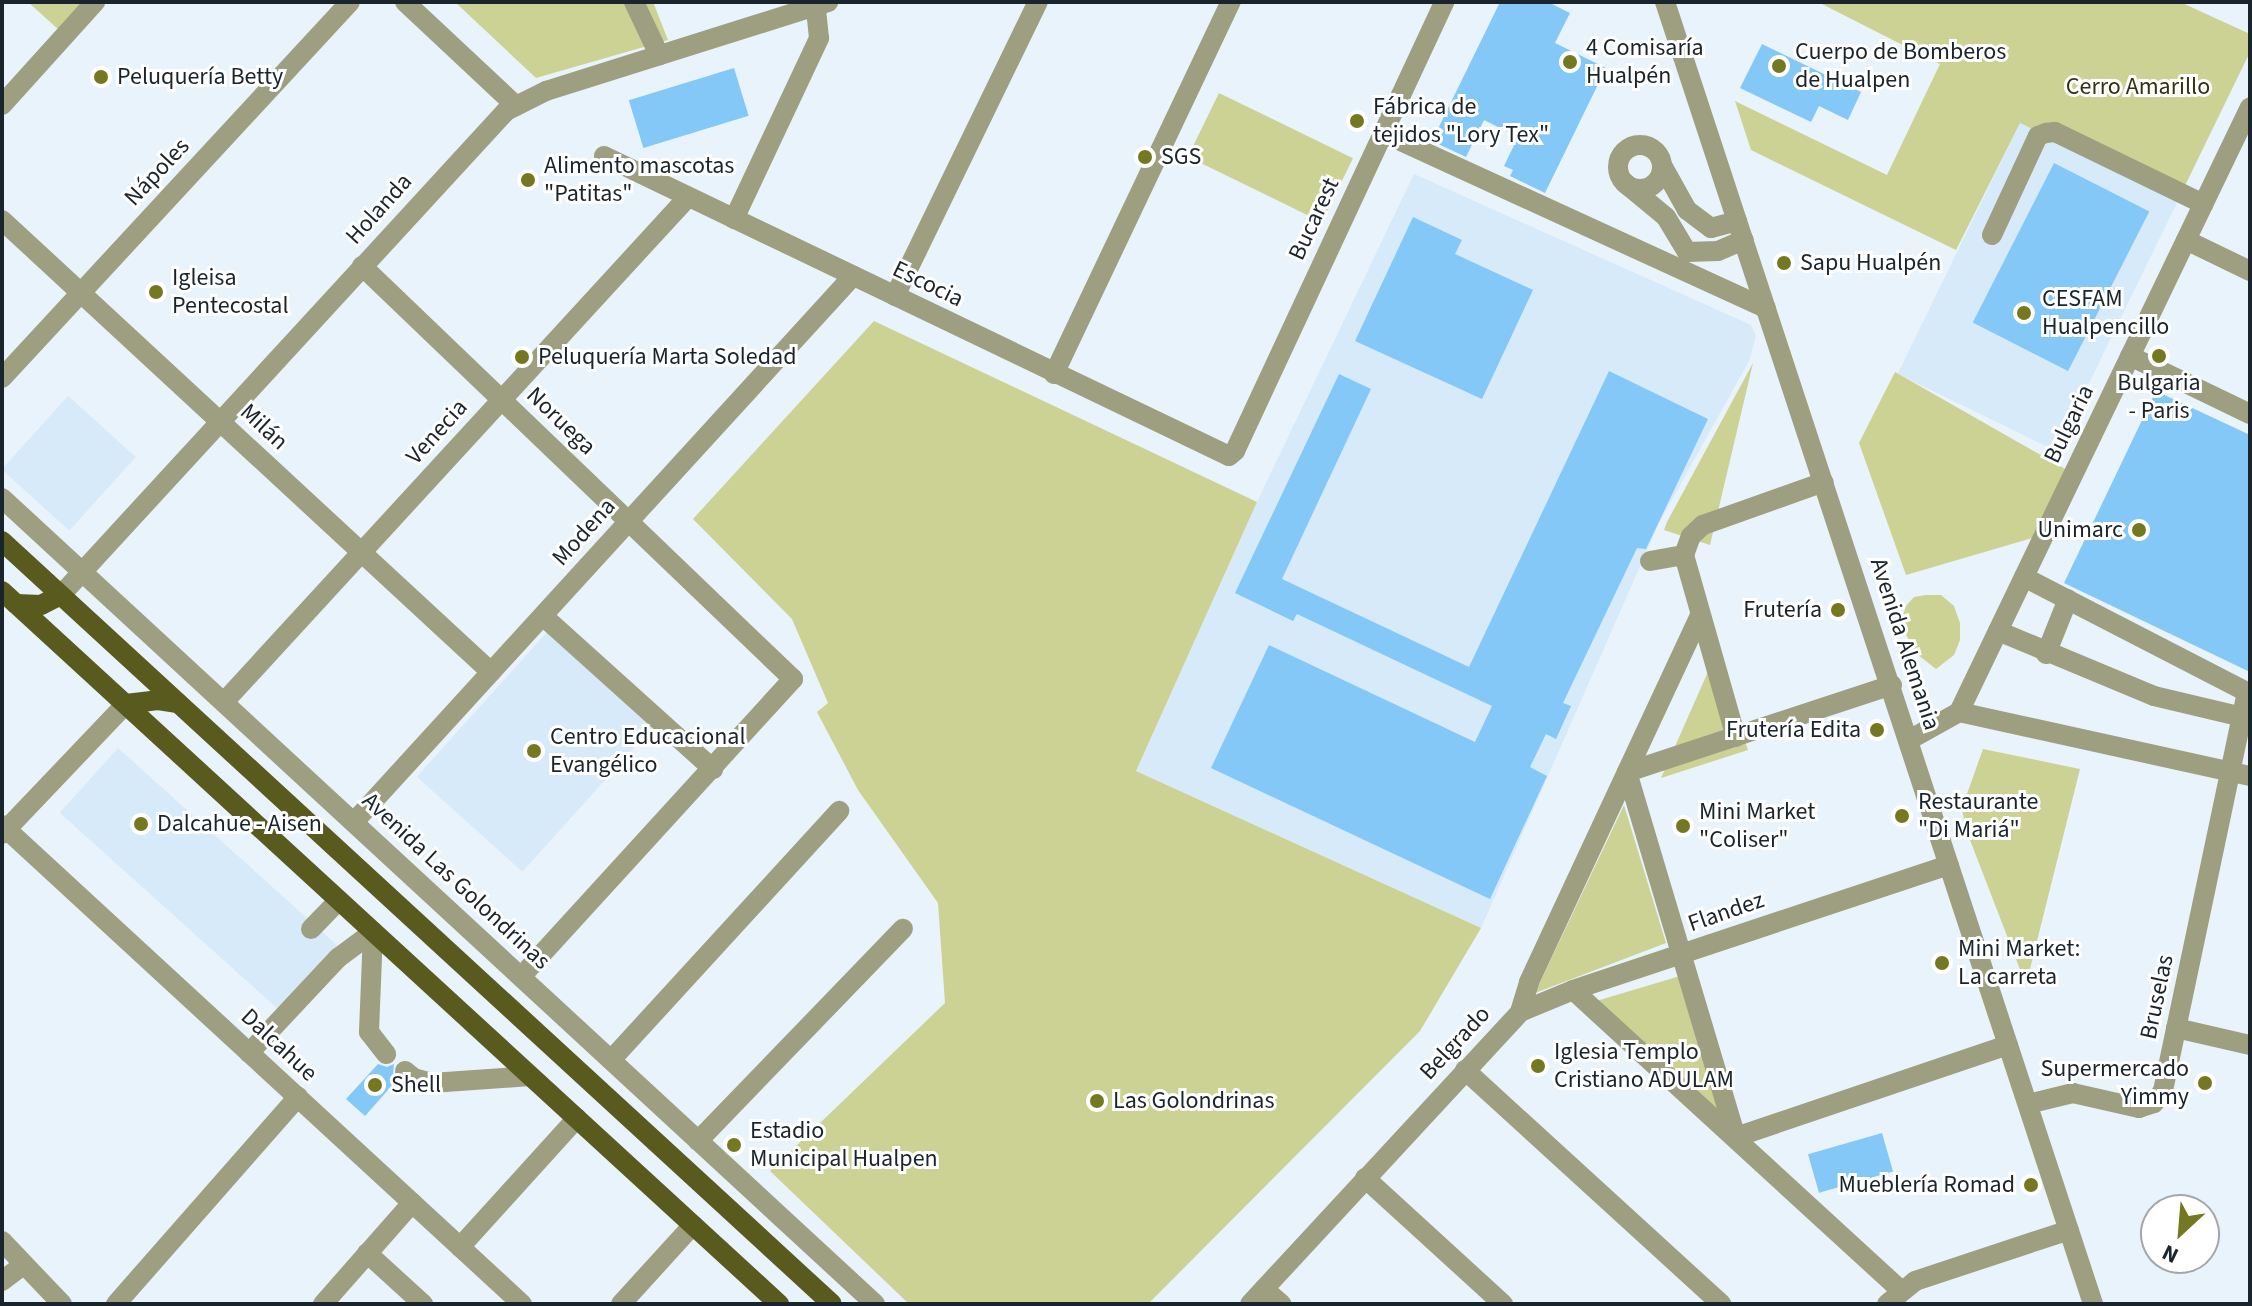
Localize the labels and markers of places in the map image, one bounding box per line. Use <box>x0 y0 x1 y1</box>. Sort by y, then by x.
place label: 4 Comisaría Hualpén <box>1586 34 1704 90</box>
place label: Cuerpo de Bomberos de Hualpen <box>1795 38 2006 94</box>
marker: 4 Comisaría Hualpén <box>1561 53 1579 71</box>
marker: Cuerpo de Bomberos de Hualpen <box>1770 57 1788 75</box>
place label: Peluquería Betty <box>117 63 283 91</box>
marker: Peluquería Betty <box>92 68 110 86</box>
place label: Fábrica de tejidos "Lory Tex" <box>1373 93 1549 149</box>
marker: Fábrica de tejidos "Lory Tex" <box>1348 112 1366 130</box>
place label: SGS <box>1161 143 1201 171</box>
marker: SGS <box>1136 148 1154 166</box>
place label: Alimento mascotas "Patitas" <box>544 152 734 208</box>
marker: Alimento mascotas "Patitas" <box>519 171 537 189</box>
place label: Sapu Hualpén <box>1800 249 1941 277</box>
marker: Sapu Hualpén <box>1775 254 1793 272</box>
place label: Igleisa Pentecostal <box>172 264 289 320</box>
marker: Igleisa Pentecostal <box>147 283 165 301</box>
place label: CESFAM Hualpencillo <box>2042 285 2169 341</box>
marker: CESFAM Hualpencillo <box>2013 302 2035 324</box>
place label: Peluquería Marta Soledad <box>538 343 796 371</box>
marker: Bulgaria - Paris <box>2150 347 2168 365</box>
marker: Peluquería Marta Soledad <box>513 348 531 366</box>
place label: Bulgaria - Paris <box>2117 369 2201 425</box>
place label: Unimarc <box>2037 516 2123 544</box>
marker: Unimarc <box>2130 521 2148 539</box>
place label: Frutería <box>1743 596 1822 624</box>
marker: Frutería <box>1829 601 1847 619</box>
place label: Frutería Edita <box>1726 716 1861 744</box>
marker: Frutería Edita <box>1868 721 1886 739</box>
place label: Centro Educacional Evangélico <box>550 723 746 779</box>
marker: Centro Educacional Evangélico <box>525 742 543 760</box>
place label: Restaurante "Di Mariá" <box>1918 788 2038 844</box>
place label: Mini Market "Coliser" <box>1699 798 1815 854</box>
marker: Restaurante "Di Mariá" <box>1893 807 1911 825</box>
place label: Dalcahue - Aisen <box>157 810 322 838</box>
marker: Dalcahue - Aisen <box>132 815 150 833</box>
marker: Mini Market "Coliser" <box>1674 817 1692 835</box>
place label: Mini Market: La carreta <box>1958 935 2081 991</box>
marker: Mini Market: La carreta <box>1933 954 1951 972</box>
place label: Iglesia Templo Cristiano ADULAM <box>1554 1038 1734 1094</box>
place label: Supermercado Yimmy <box>2041 1055 2189 1111</box>
marker: Iglesia Templo Cristiano ADULAM <box>1529 1057 1547 1075</box>
place label: Shell <box>391 1071 441 1099</box>
marker: Supermercado Yimmy <box>2196 1074 2214 1092</box>
marker: Shell <box>366 1076 384 1094</box>
place label: Las Golondrinas <box>1113 1087 1275 1115</box>
marker: Las Golondrinas <box>1088 1092 1106 1110</box>
place label: Estadio Municipal Hualpen <box>750 1117 938 1173</box>
marker: Estadio Municipal Hualpen <box>725 1136 743 1154</box>
place label: Mueblería Romad <box>1838 1171 2015 1199</box>
marker: Mueblería Romad <box>2022 1176 2040 1194</box>

